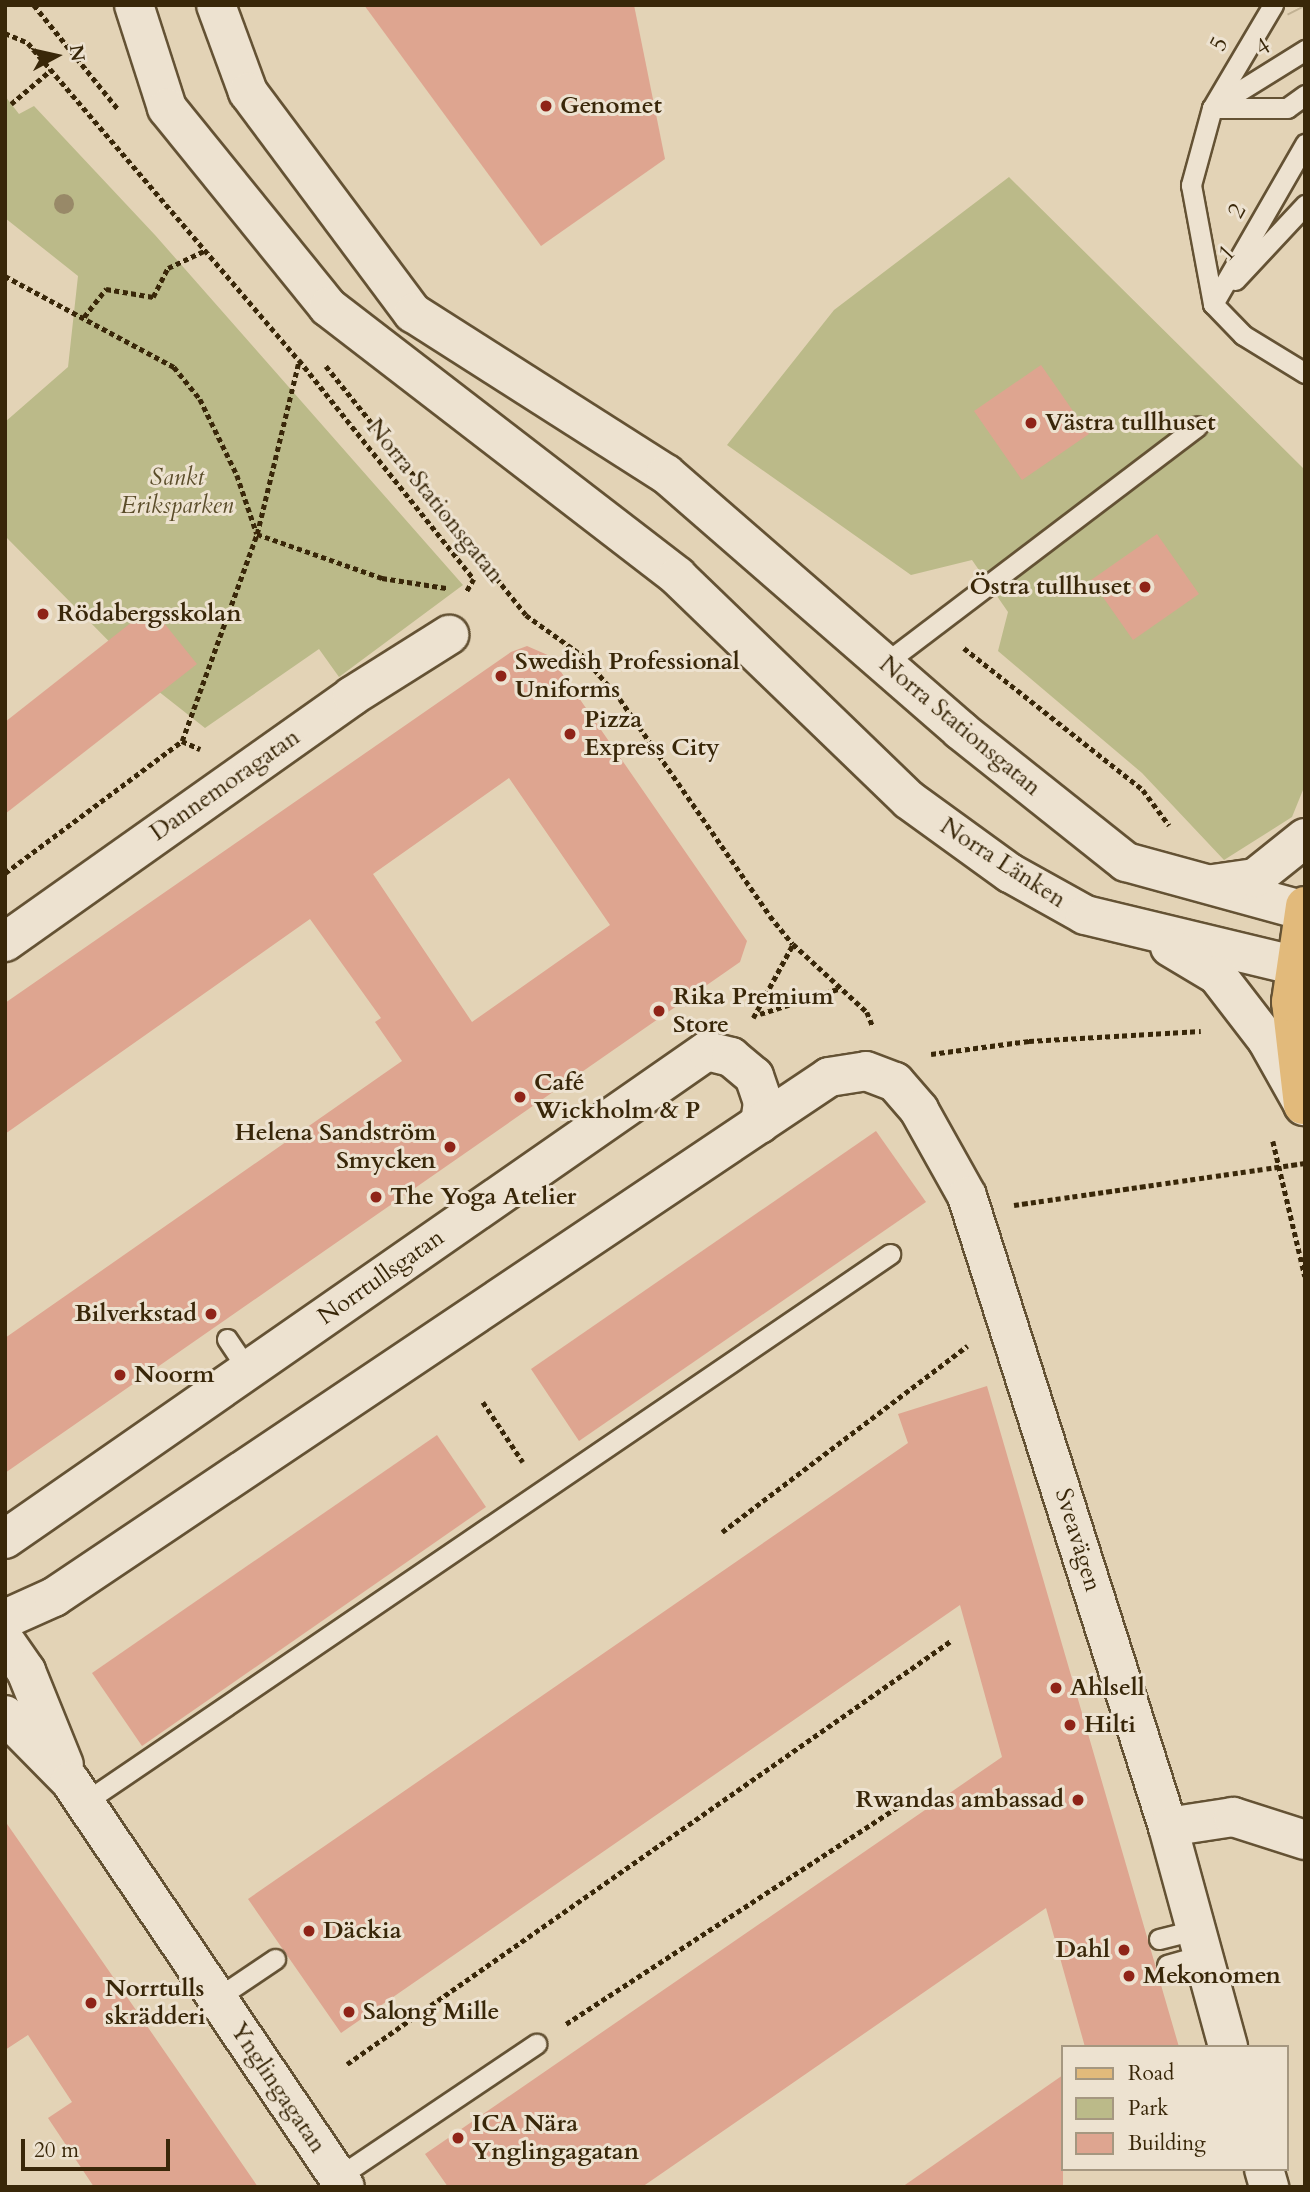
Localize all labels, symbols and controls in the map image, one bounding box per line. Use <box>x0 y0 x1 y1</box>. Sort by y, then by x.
north arrow <box>21 21 91 91</box>
street label: 5 <box>1203 32 1235 56</box>
street label: 4 <box>1250 32 1276 62</box>
text: N <box>63 43 91 63</box>
place label: Genomet <box>560 92 662 120</box>
marker: Genomet <box>538 98 554 114</box>
street label: 2 <box>1221 199 1253 223</box>
street label: 1 <box>1212 239 1242 267</box>
place label: Västra tullhuset <box>1045 409 1216 437</box>
street label: Norra Stationsgatan <box>360 413 510 589</box>
marker: Västra tullhuset <box>1023 415 1039 431</box>
park label: Sankt Eriksparken <box>121 464 233 520</box>
place label: Östra tullhuset <box>969 573 1131 601</box>
marker: Östra tullhuset <box>1137 579 1153 595</box>
place label: Rödabergsskolan <box>57 600 242 628</box>
marker: Rödabergsskolan <box>35 606 51 622</box>
place label: Swedish Professional Uniforms <box>515 648 740 704</box>
street label: Norra Stationsgatan <box>873 650 1047 802</box>
marker: Swedish Professional Uniforms <box>493 668 509 684</box>
place label: Pizza Express City <box>584 706 720 762</box>
street label: Dannemoragatan <box>145 723 305 847</box>
marker: Pizza Express City <box>562 726 578 742</box>
street label: Norra Länken <box>935 812 1071 914</box>
place label: Rika Premium Store <box>673 983 834 1039</box>
marker: Rika Premium Store <box>651 1003 667 1019</box>
place label: Café Wickholm & P <box>534 1069 700 1125</box>
marker: Café Wickholm & P <box>512 1089 528 1105</box>
place label: Helena Sandström Smycken <box>235 1119 436 1175</box>
marker: Helena Sandström Smycken <box>442 1139 458 1155</box>
place label: The Yoga Atelier <box>390 1183 576 1211</box>
marker: The Yoga Atelier <box>368 1189 384 1205</box>
street label: Norrtullsgatan <box>312 1223 450 1331</box>
place label: Bilverkstad <box>74 1300 197 1328</box>
marker: Bilverkstad <box>203 1306 219 1322</box>
place label: Noorm <box>134 1361 214 1389</box>
marker: Noorm <box>112 1367 128 1383</box>
street label: Sveavägen <box>1049 1485 1107 1595</box>
place label: Ahlsell <box>1070 1674 1145 1702</box>
marker: Ahlsell <box>1048 1680 1064 1696</box>
place label: Hilti <box>1084 1711 1136 1739</box>
marker: Hilti <box>1062 1717 1078 1733</box>
place label: Rwandas ambassad <box>856 1786 1064 1814</box>
marker: Rwandas ambassad <box>1070 1792 1086 1808</box>
place label: Däckia <box>323 1917 402 1945</box>
marker: Däckia <box>301 1923 317 1939</box>
place label: Dahl <box>1056 1936 1110 1964</box>
marker: Dahl <box>1116 1942 1132 1958</box>
place label: Mekonomen <box>1143 1962 1281 1990</box>
marker: Mekonomen <box>1121 1968 1137 1984</box>
place label: Norrtulls skrädderi <box>105 1975 206 2031</box>
marker: Norrtulls skrädderi <box>83 1995 99 2011</box>
place label: Salong Mille <box>363 1998 500 2026</box>
marker: Salong Mille <box>341 2004 357 2020</box>
street label: Ynglingagatan <box>224 2017 332 2159</box>
legend <box>1062 2045 1289 2171</box>
text: Road <box>1128 2059 1174 2088</box>
text: Park <box>1128 2094 1168 2123</box>
place label: ICA Nära Ynglingagatan <box>472 2110 639 2166</box>
scale bar <box>24 2126 173 2170</box>
text: Building <box>1128 2129 1206 2158</box>
marker: ICA Nära Ynglingagatan <box>450 2130 466 2146</box>
text: 20 m <box>34 2136 79 2165</box>

